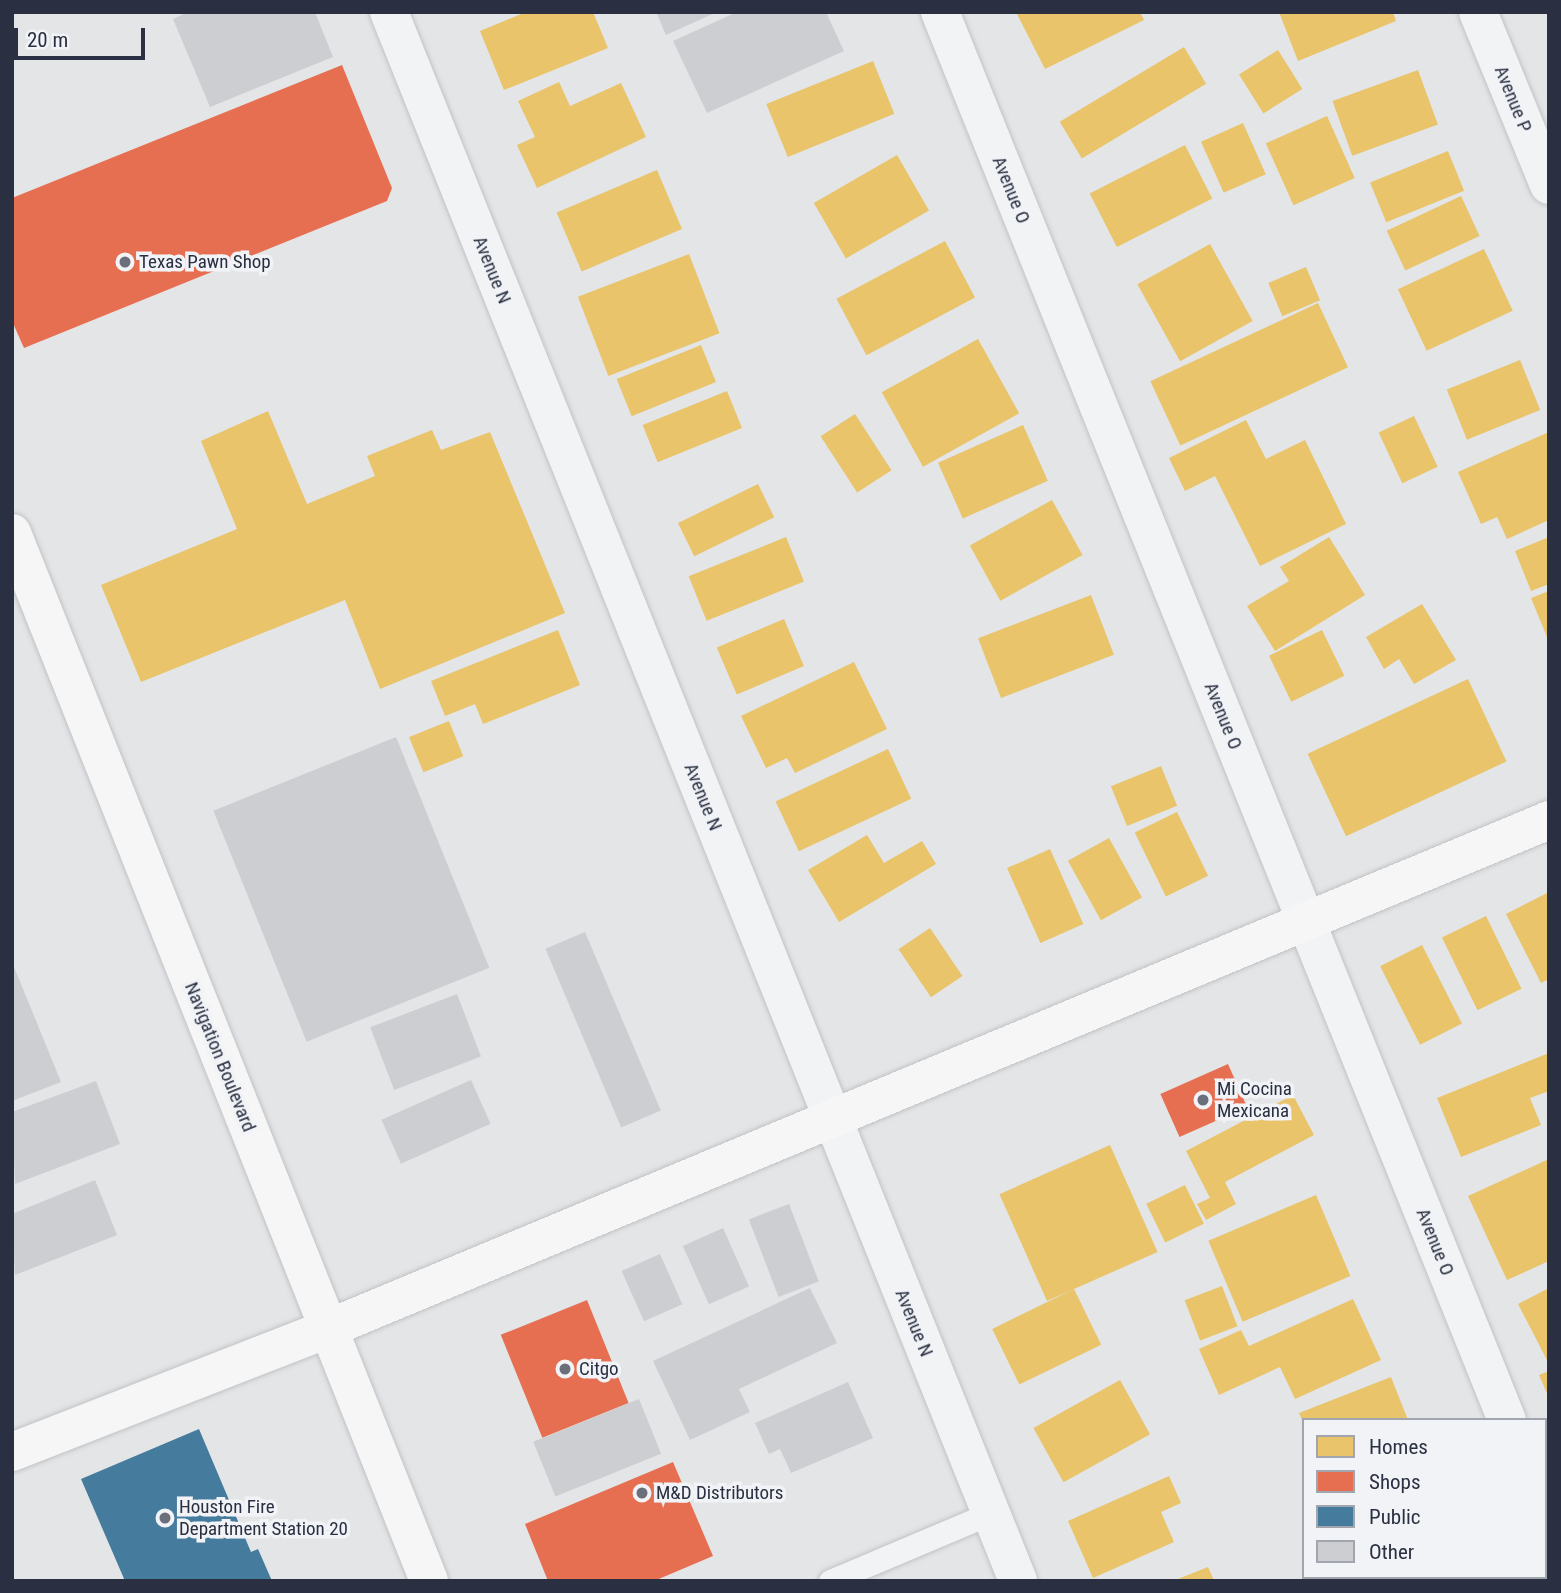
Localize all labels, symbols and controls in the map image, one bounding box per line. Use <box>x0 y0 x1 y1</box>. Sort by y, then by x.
scale bar <box>18 14 149 58</box>
text: 20 m <box>27 28 68 52</box>
street label: Avenue P <box>1489 62 1537 136</box>
street label: Avenue O <box>987 153 1035 227</box>
street label: Avenue N <box>468 233 516 307</box>
place label: Texas Pawn Shop <box>139 251 271 273</box>
marker: Texas Pawn Shop <box>117 254 133 270</box>
street label: Avenue O <box>1199 679 1247 753</box>
street label: Avenue N <box>679 760 727 834</box>
street label: Navigation Boulevard <box>180 979 260 1135</box>
place label: Mi Cocina Mexicana <box>1217 1078 1292 1122</box>
marker: Mi Cocina Mexicana <box>1195 1092 1211 1108</box>
street label: Avenue O <box>1411 1205 1459 1279</box>
street label: Avenue N <box>890 1286 938 1360</box>
place label: Citgo <box>579 1358 619 1380</box>
marker: Citgo <box>557 1361 573 1377</box>
legend <box>1302 1418 1547 1579</box>
text: Homes <box>1369 1435 1428 1459</box>
text: Shops <box>1369 1470 1421 1494</box>
place label: M&D Distributors <box>656 1482 784 1504</box>
marker: M&D Distributors <box>634 1485 650 1501</box>
place label: Houston Fire Department Station 20 <box>179 1496 348 1540</box>
text: Public <box>1369 1505 1421 1529</box>
marker: Houston Fire Department Station 20 <box>157 1510 173 1526</box>
text: Other <box>1369 1540 1414 1564</box>

